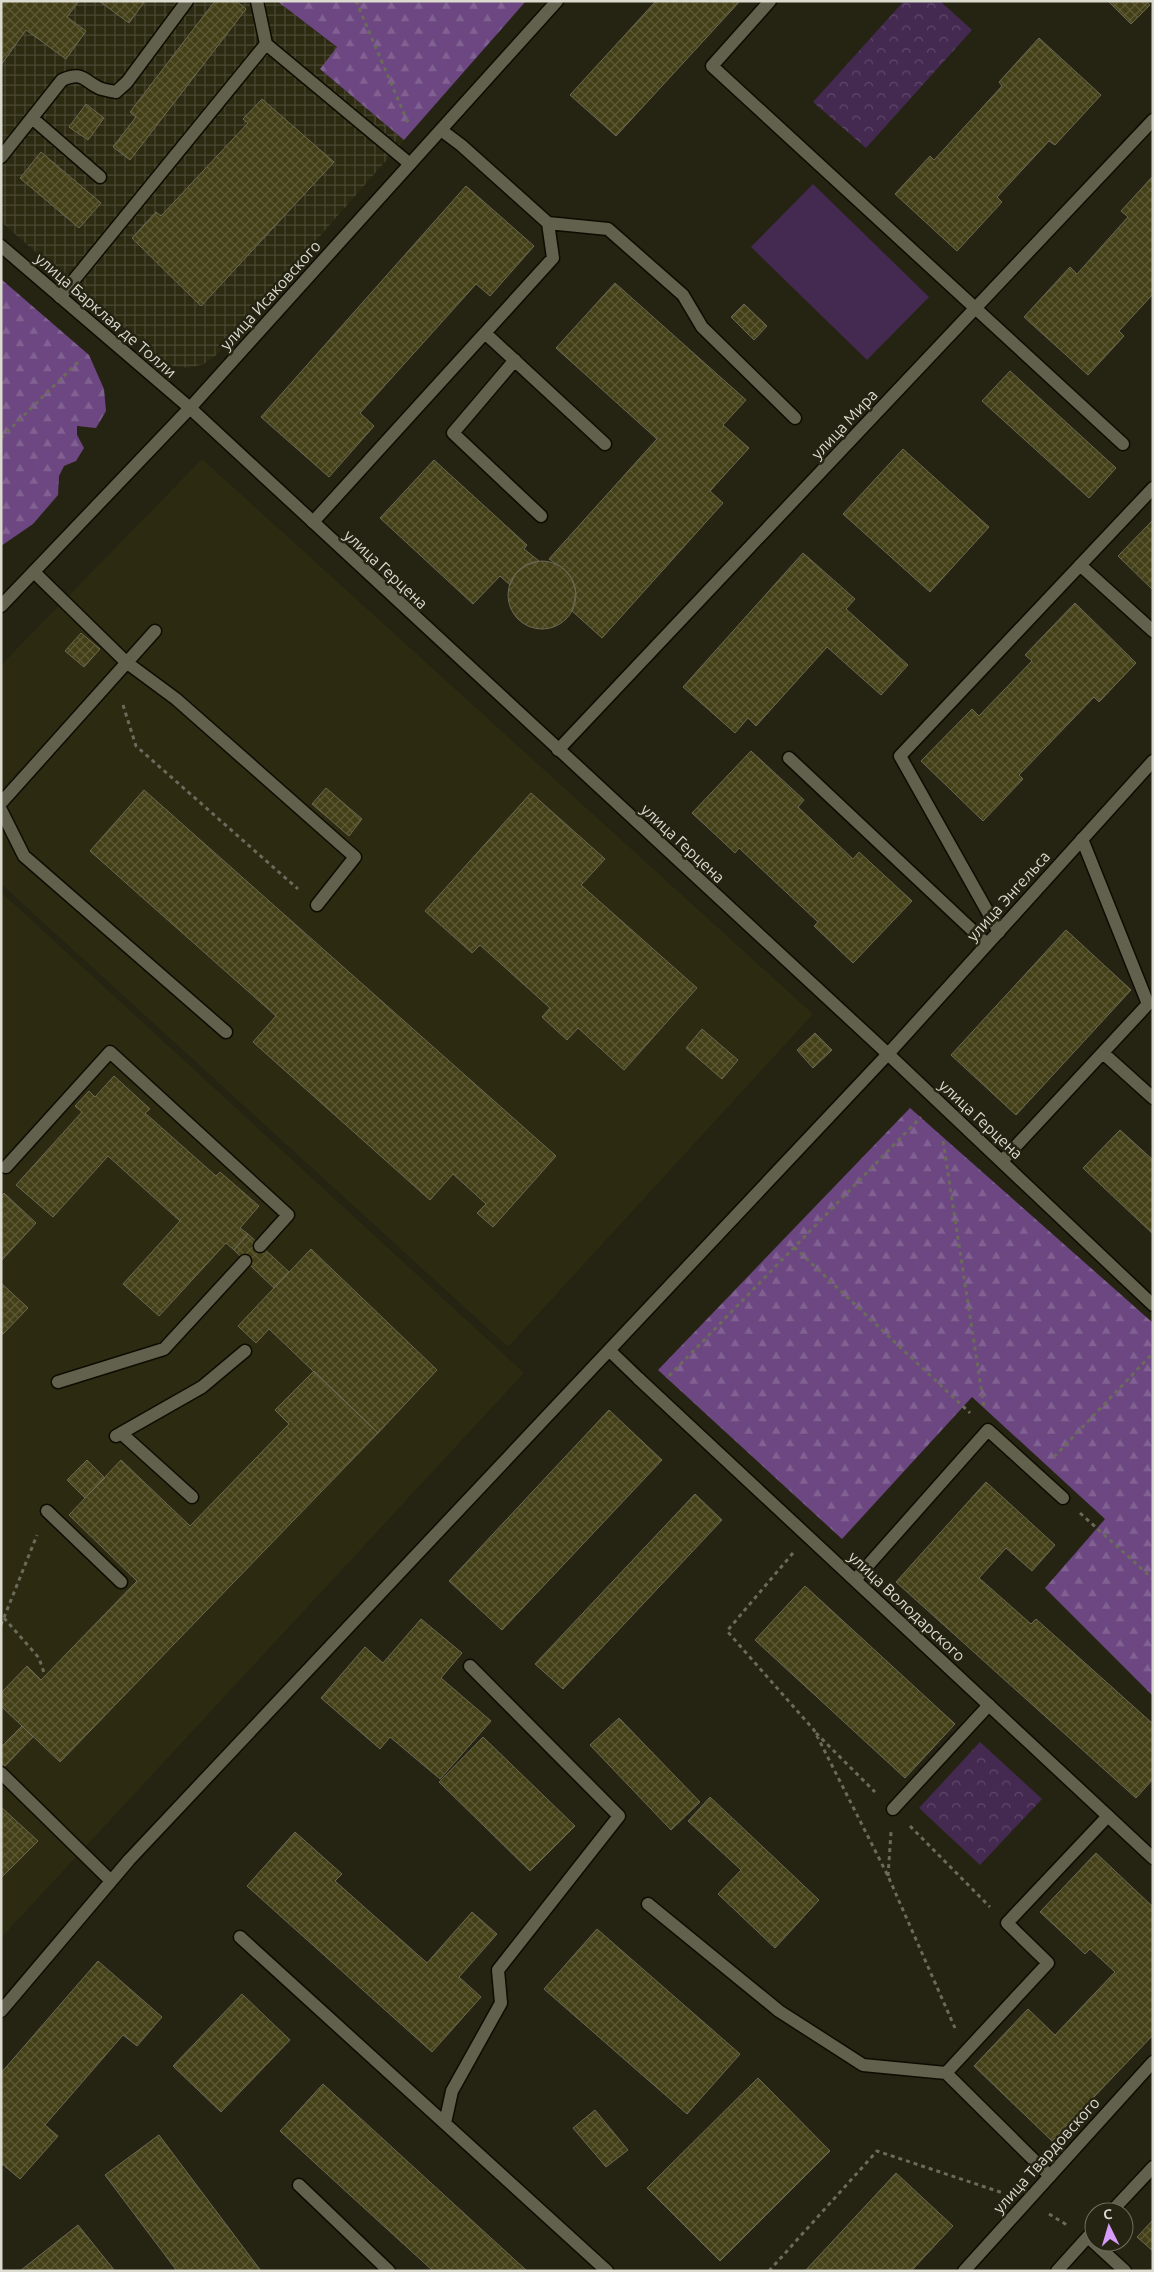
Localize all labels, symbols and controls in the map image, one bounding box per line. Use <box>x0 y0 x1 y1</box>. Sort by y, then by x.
street label: улица Исаковского <box>216 237 324 353</box>
street label: улица Барклая де Толли <box>32 249 180 381</box>
street label: улица Мира <box>807 386 881 462</box>
street label: улица Герцена <box>340 526 432 612</box>
street label: улица Герцена <box>637 800 729 886</box>
street label: улица Энгельса <box>963 847 1053 945</box>
street label: улица Герцена <box>935 1076 1027 1162</box>
street label: улица Володарского <box>845 1547 969 1665</box>
street label: улица Твардовского <box>989 2093 1103 2217</box>
north arrow <box>1084 2202 1134 2252</box>
text: С <box>1103 2206 1113 2222</box>

